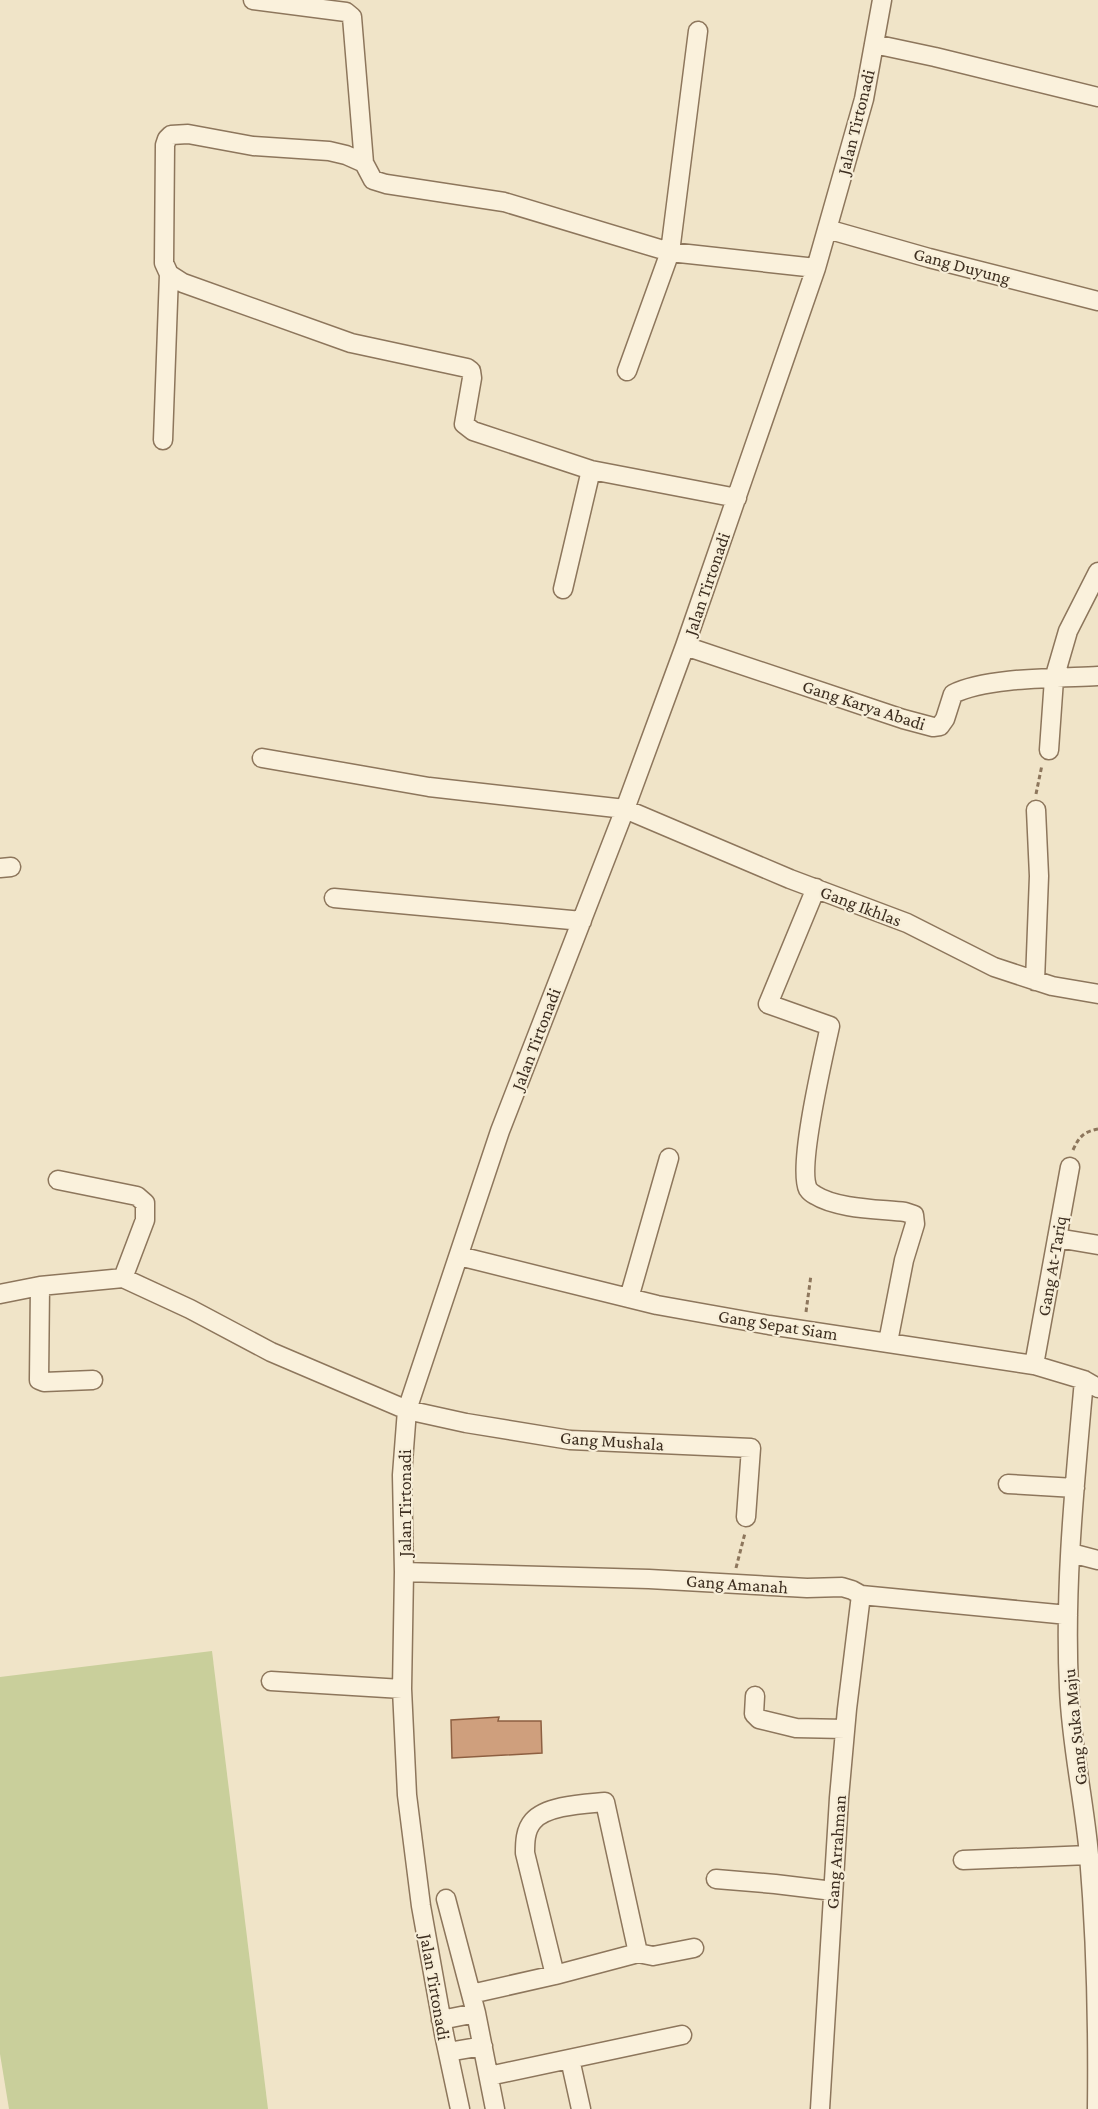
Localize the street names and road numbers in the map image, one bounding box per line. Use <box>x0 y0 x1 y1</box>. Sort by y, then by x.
street label: Jalan Tirtonadi <box>833 67 879 179</box>
street label: Gang Duyung <box>911 243 1013 289</box>
street label: Jalan Tirtonadi <box>679 530 734 640</box>
street label: Gang Karya Abadi <box>800 676 928 734</box>
street label: Gang Ikhlas <box>818 881 904 931</box>
street label: Jalan Tirtonadi <box>507 985 565 1095</box>
street label: Gang At-Tariq <box>1033 1214 1071 1318</box>
street label: Gang Sepat Siam <box>717 1306 840 1344</box>
street label: Gang Mushala <box>559 1427 665 1455</box>
street label: Jalan Tirtonadi <box>395 1449 415 1559</box>
street label: Gang Amanah <box>685 1570 789 1598</box>
street label: Gang Suka Maju <box>1059 1667 1092 1786</box>
street label: Gang Arrahman <box>822 1794 850 1910</box>
street label: Jalan Tirtonadi <box>415 1930 454 2042</box>

